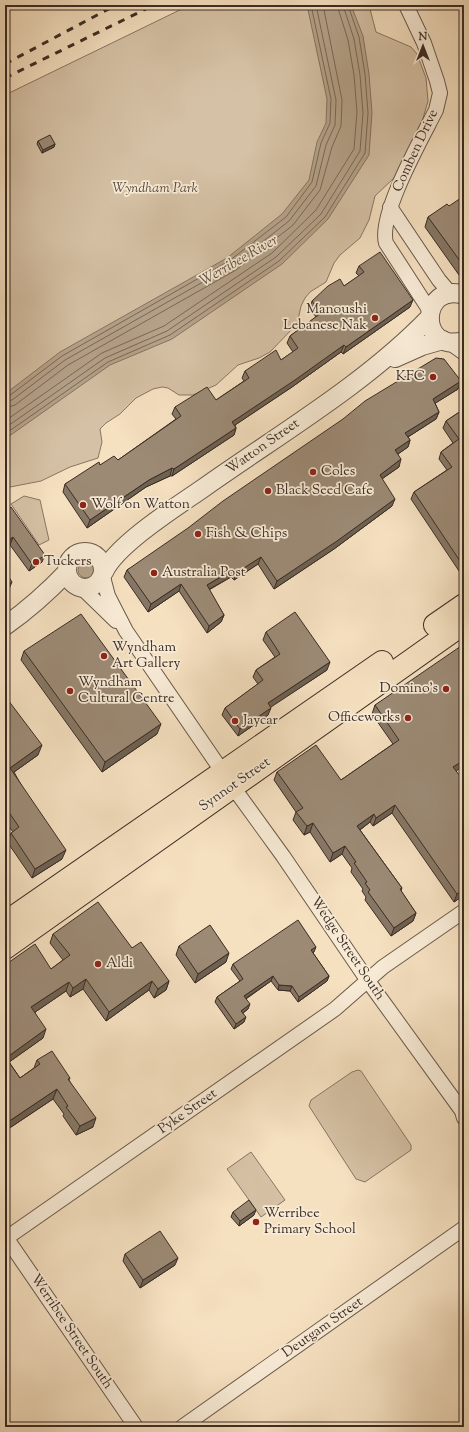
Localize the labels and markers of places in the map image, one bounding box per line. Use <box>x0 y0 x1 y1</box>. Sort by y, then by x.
place label: Manoushi Lebanese Nak <box>283 300 367 336</box>
marker: Manoushi Lebanese Nak <box>370 313 380 323</box>
place label: KFC <box>396 367 425 387</box>
marker: KFC <box>428 372 438 382</box>
place label: Coles <box>321 462 355 482</box>
marker: Coles <box>308 467 318 477</box>
place label: Black Seed Cafe <box>276 481 373 501</box>
marker: Black Seed Cafe <box>263 486 273 496</box>
place label: Wolf on Watton <box>91 495 190 515</box>
marker: Wolf on Watton <box>78 500 88 510</box>
place label: Fish & Chips <box>206 524 287 544</box>
marker: Fish & Chips <box>193 529 203 539</box>
place label: Tuckers <box>44 552 92 572</box>
marker: Tuckers <box>31 557 41 567</box>
place label: Australia Post <box>162 563 246 583</box>
marker: Australia Post <box>149 568 159 578</box>
place label: Wyndham Art Gallery <box>112 638 180 674</box>
marker: Wyndham Art Gallery <box>99 651 109 661</box>
place label: Wyndham Cultural Centre <box>78 673 174 709</box>
place label: Domino's <box>380 679 438 699</box>
marker: Domino's <box>441 684 451 694</box>
marker: Wyndham Cultural Centre <box>65 686 75 696</box>
place label: Officeworks <box>328 708 400 728</box>
place label: Jaycar <box>242 711 279 731</box>
marker: Officeworks <box>403 713 413 723</box>
marker: Jaycar <box>230 716 240 726</box>
place label: Aldi <box>106 954 133 974</box>
marker: Aldi <box>93 959 103 969</box>
place label: Werribee Primary School <box>264 1204 356 1240</box>
marker: Werribee Primary School <box>251 1217 261 1227</box>

